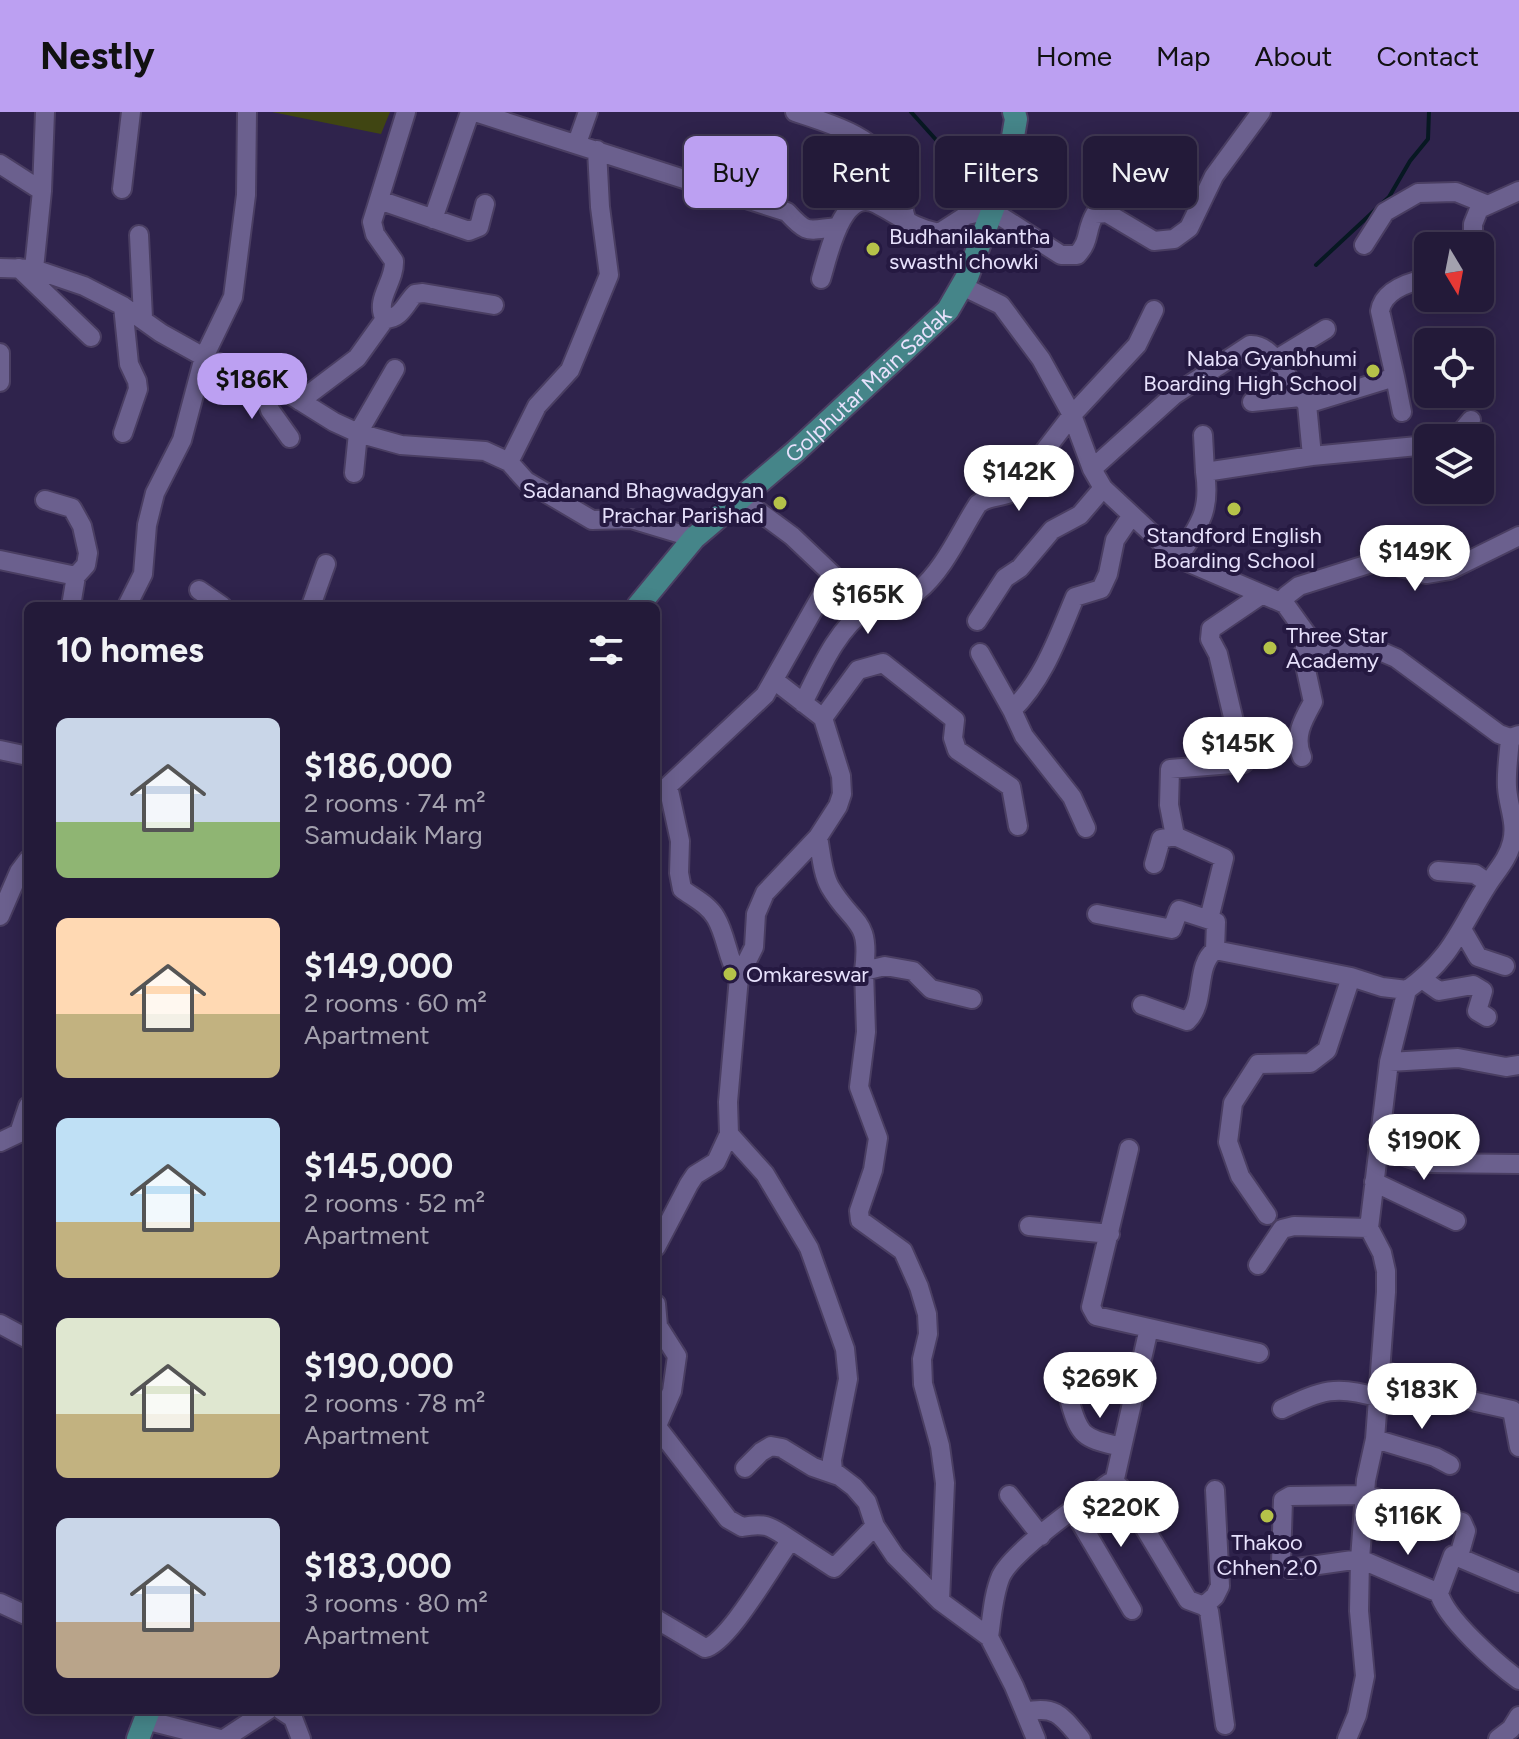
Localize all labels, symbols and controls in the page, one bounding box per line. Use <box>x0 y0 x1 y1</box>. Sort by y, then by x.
text: Nestly <box>40 33 155 79</box>
text: Home <box>1036 39 1112 73</box>
text: Map <box>1156 39 1211 73</box>
text: About <box>1255 39 1332 73</box>
text: Contact <box>1376 39 1479 73</box>
chip: Buy <box>684 136 787 208</box>
chip: Rent <box>803 136 919 208</box>
chip: Filters <box>935 136 1067 208</box>
chip: New <box>1083 136 1197 208</box>
place label: Budhanilakantha swasthi chowki <box>889 223 1050 275</box>
north arrow <box>1414 232 1494 312</box>
map controls <box>1414 232 1494 504</box>
marker: Budhanilakantha swasthi chowki <box>864 240 882 258</box>
street label: Golphutar Main Sadak <box>779 301 957 468</box>
button: locate <box>1414 328 1494 408</box>
place label: Naba Gyanbhumi Boarding High School <box>1143 345 1357 397</box>
pin: $186K <box>196 353 308 421</box>
marker: Naba Gyanbhumi Boarding High School <box>1364 362 1382 380</box>
text: $186K <box>215 363 289 395</box>
button: layers <box>1414 424 1494 504</box>
pin: $142K <box>963 445 1075 513</box>
text: $142K <box>982 455 1056 487</box>
place label: Sadanand Bhagwadgyan Prachar Parishad <box>522 477 764 529</box>
marker: Sadanand Bhagwadgyan Prachar Parishad <box>771 494 789 512</box>
marker: Standford English Boarding School <box>1225 500 1243 518</box>
place label: Standford English Boarding School <box>1146 522 1322 574</box>
pin: $149K <box>1359 525 1471 593</box>
text: $149K <box>1378 535 1452 567</box>
pin: $165K <box>812 568 924 636</box>
text: $165K <box>832 578 904 610</box>
place label: Three Star Academy <box>1286 622 1388 674</box>
icon: filters <box>584 628 628 672</box>
text: 10 homes <box>56 630 204 671</box>
marker: Three Star Academy <box>1261 639 1279 657</box>
pin: $145K <box>1182 717 1294 785</box>
text: $145K <box>1201 727 1275 759</box>
text: $186,000 <box>304 746 453 787</box>
icon: home <box>120 750 216 846</box>
text: 2 rooms · 74 m² <box>304 787 486 819</box>
text: Samudaik Marg <box>304 819 483 851</box>
text: $149,000 <box>304 946 453 987</box>
icon: home <box>120 950 216 1046</box>
place label: Omkareswar <box>746 961 869 988</box>
marker: Omkareswar <box>721 965 739 983</box>
text: 2 rooms · 60 m² <box>304 987 487 1019</box>
text: Apartment <box>304 1019 430 1051</box>
pin: $190K <box>1368 1114 1480 1182</box>
text: $190K <box>1387 1124 1461 1156</box>
text: $145,000 <box>304 1146 453 1187</box>
icon: home <box>120 1150 216 1246</box>
text: 2 rooms · 52 m² <box>304 1187 485 1219</box>
text: Apartment <box>304 1219 430 1251</box>
text: $190,000 <box>304 1346 454 1387</box>
icon: home <box>120 1350 216 1446</box>
pin: $269K <box>1044 1352 1156 1420</box>
text: $269K <box>1062 1362 1138 1394</box>
pin: $183K <box>1366 1363 1478 1431</box>
text: $183K <box>1385 1373 1459 1405</box>
text: 2 rooms · 78 m² <box>304 1387 485 1419</box>
text: Apartment <box>304 1419 430 1451</box>
pin: $220K <box>1065 1481 1177 1549</box>
pin: $116K <box>1352 1489 1464 1557</box>
text: $220K <box>1082 1491 1160 1523</box>
text: $116K <box>1374 1499 1442 1531</box>
marker: Thakoo Chhen 2.0 <box>1258 1507 1276 1525</box>
place label: Thakoo Chhen 2.0 <box>1216 1529 1318 1581</box>
text: $183,000 <box>304 1546 452 1587</box>
icon: home <box>120 1550 216 1646</box>
text: 3 rooms · 80 m² <box>304 1587 488 1619</box>
text: Apartment <box>304 1619 430 1651</box>

